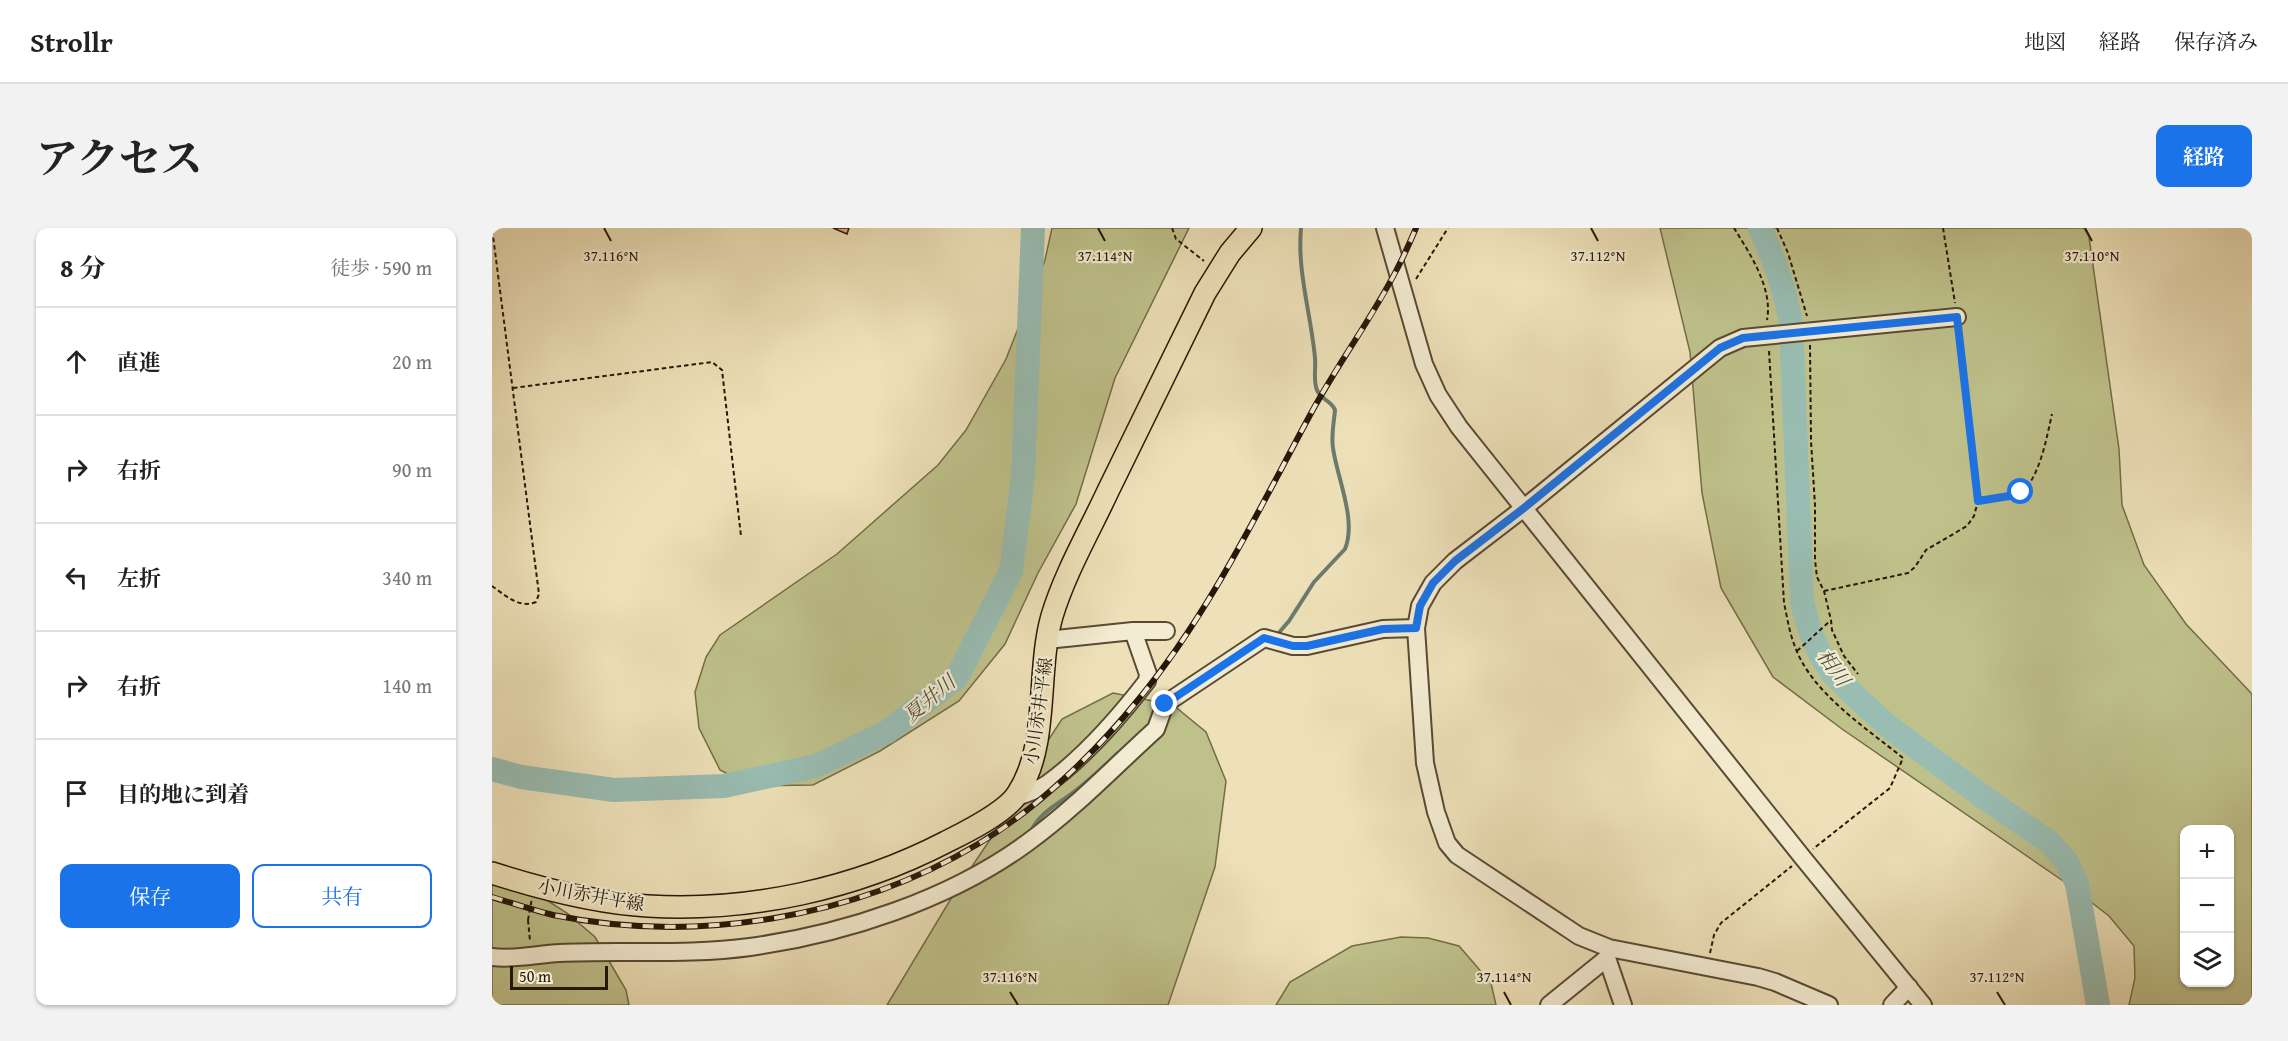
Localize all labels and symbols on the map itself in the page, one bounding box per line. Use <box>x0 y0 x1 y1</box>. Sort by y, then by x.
text: 37.116°N <box>584 245 639 266</box>
text: 37.114°N <box>1078 245 1133 266</box>
text: 37.112°N <box>1571 245 1626 266</box>
text: 37.110°N <box>2065 245 2120 266</box>
route start <box>2007 478 2033 504</box>
water label: 相川 <box>1811 642 1859 693</box>
street label: 小川赤井平線 <box>1017 656 1059 766</box>
water label: 夏井川 <box>897 666 963 728</box>
route end <box>1151 690 1177 716</box>
street label: 小川赤井平線 <box>535 872 647 918</box>
scale bar <box>510 963 608 990</box>
text: 37.116°N <box>983 966 1038 987</box>
text: 37.114°N <box>1477 966 1532 987</box>
text: 37.112°N <box>1970 966 2025 987</box>

